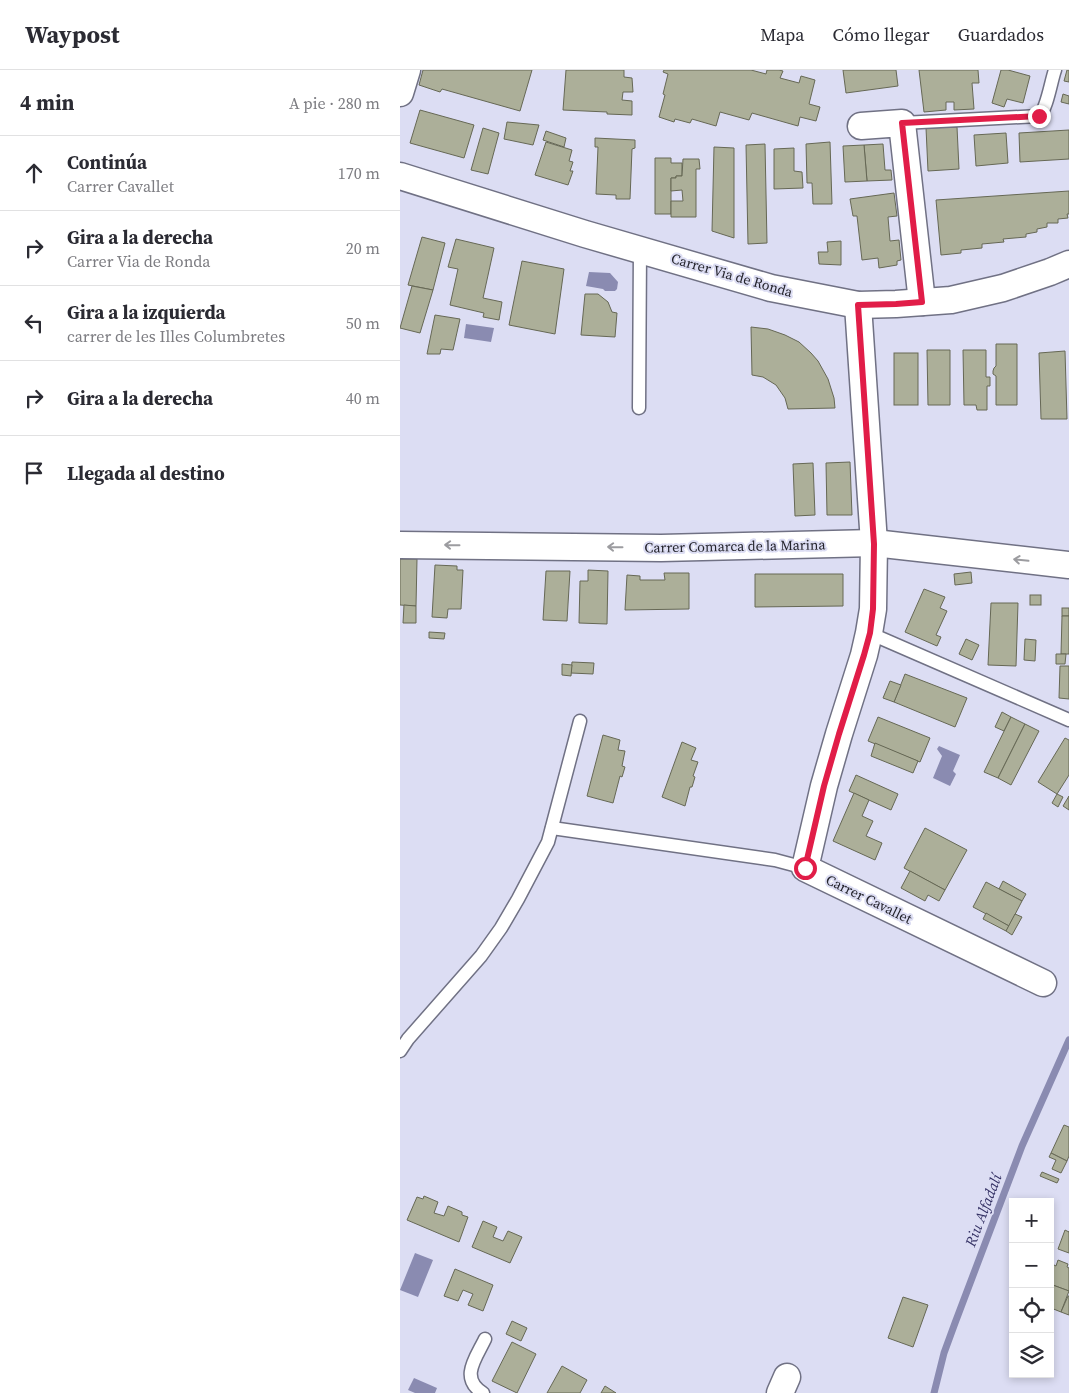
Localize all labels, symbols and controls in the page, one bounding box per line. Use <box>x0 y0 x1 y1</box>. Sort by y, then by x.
text: Waypost <box>25 18 120 51</box>
text: Mapa <box>760 22 805 47</box>
text: Cómo llegar <box>833 22 930 47</box>
text: Guardados <box>958 22 1044 47</box>
text: 4 min <box>20 88 75 117</box>
text: A pie · 280 m <box>289 92 380 114</box>
route end <box>1028 105 1051 128</box>
text: Continúa <box>67 149 147 175</box>
icon: ahead <box>20 159 48 187</box>
text: 170 m <box>338 162 380 184</box>
text: Carrer Cavallet <box>67 175 174 197</box>
text: Gira a la derecha <box>67 224 213 250</box>
icon: right <box>20 234 48 262</box>
text: 20 m <box>346 237 380 259</box>
street label: Carrer Via de Ronda <box>669 248 796 302</box>
text: Carrer Via de Ronda <box>67 250 210 272</box>
text: Gira a la izquierda <box>67 299 226 325</box>
icon: left <box>20 309 48 337</box>
text: 50 m <box>346 312 380 334</box>
text: carrer de les Illes Columbretes <box>67 325 285 347</box>
icon: right <box>20 384 48 412</box>
text: Gira a la derecha <box>67 385 213 411</box>
text: 40 m <box>346 387 380 409</box>
icon: arrive <box>20 459 48 487</box>
text: Llegada al destino <box>67 460 225 486</box>
street label: Carrer Comarca de la Marina <box>644 534 827 558</box>
one-way arrow <box>445 540 461 550</box>
one-way arrow <box>607 543 623 552</box>
one-way arrow <box>1013 555 1029 565</box>
route start <box>794 857 817 880</box>
street label: Carrer Cavallet <box>823 869 916 929</box>
water label: Riu Alfadalí <box>959 1169 1007 1250</box>
map controls <box>1009 1198 1054 1378</box>
button: + <box>1009 1198 1054 1243</box>
button: − <box>1009 1243 1054 1288</box>
button: locate <box>1009 1288 1054 1333</box>
button: layers <box>1009 1333 1054 1378</box>

